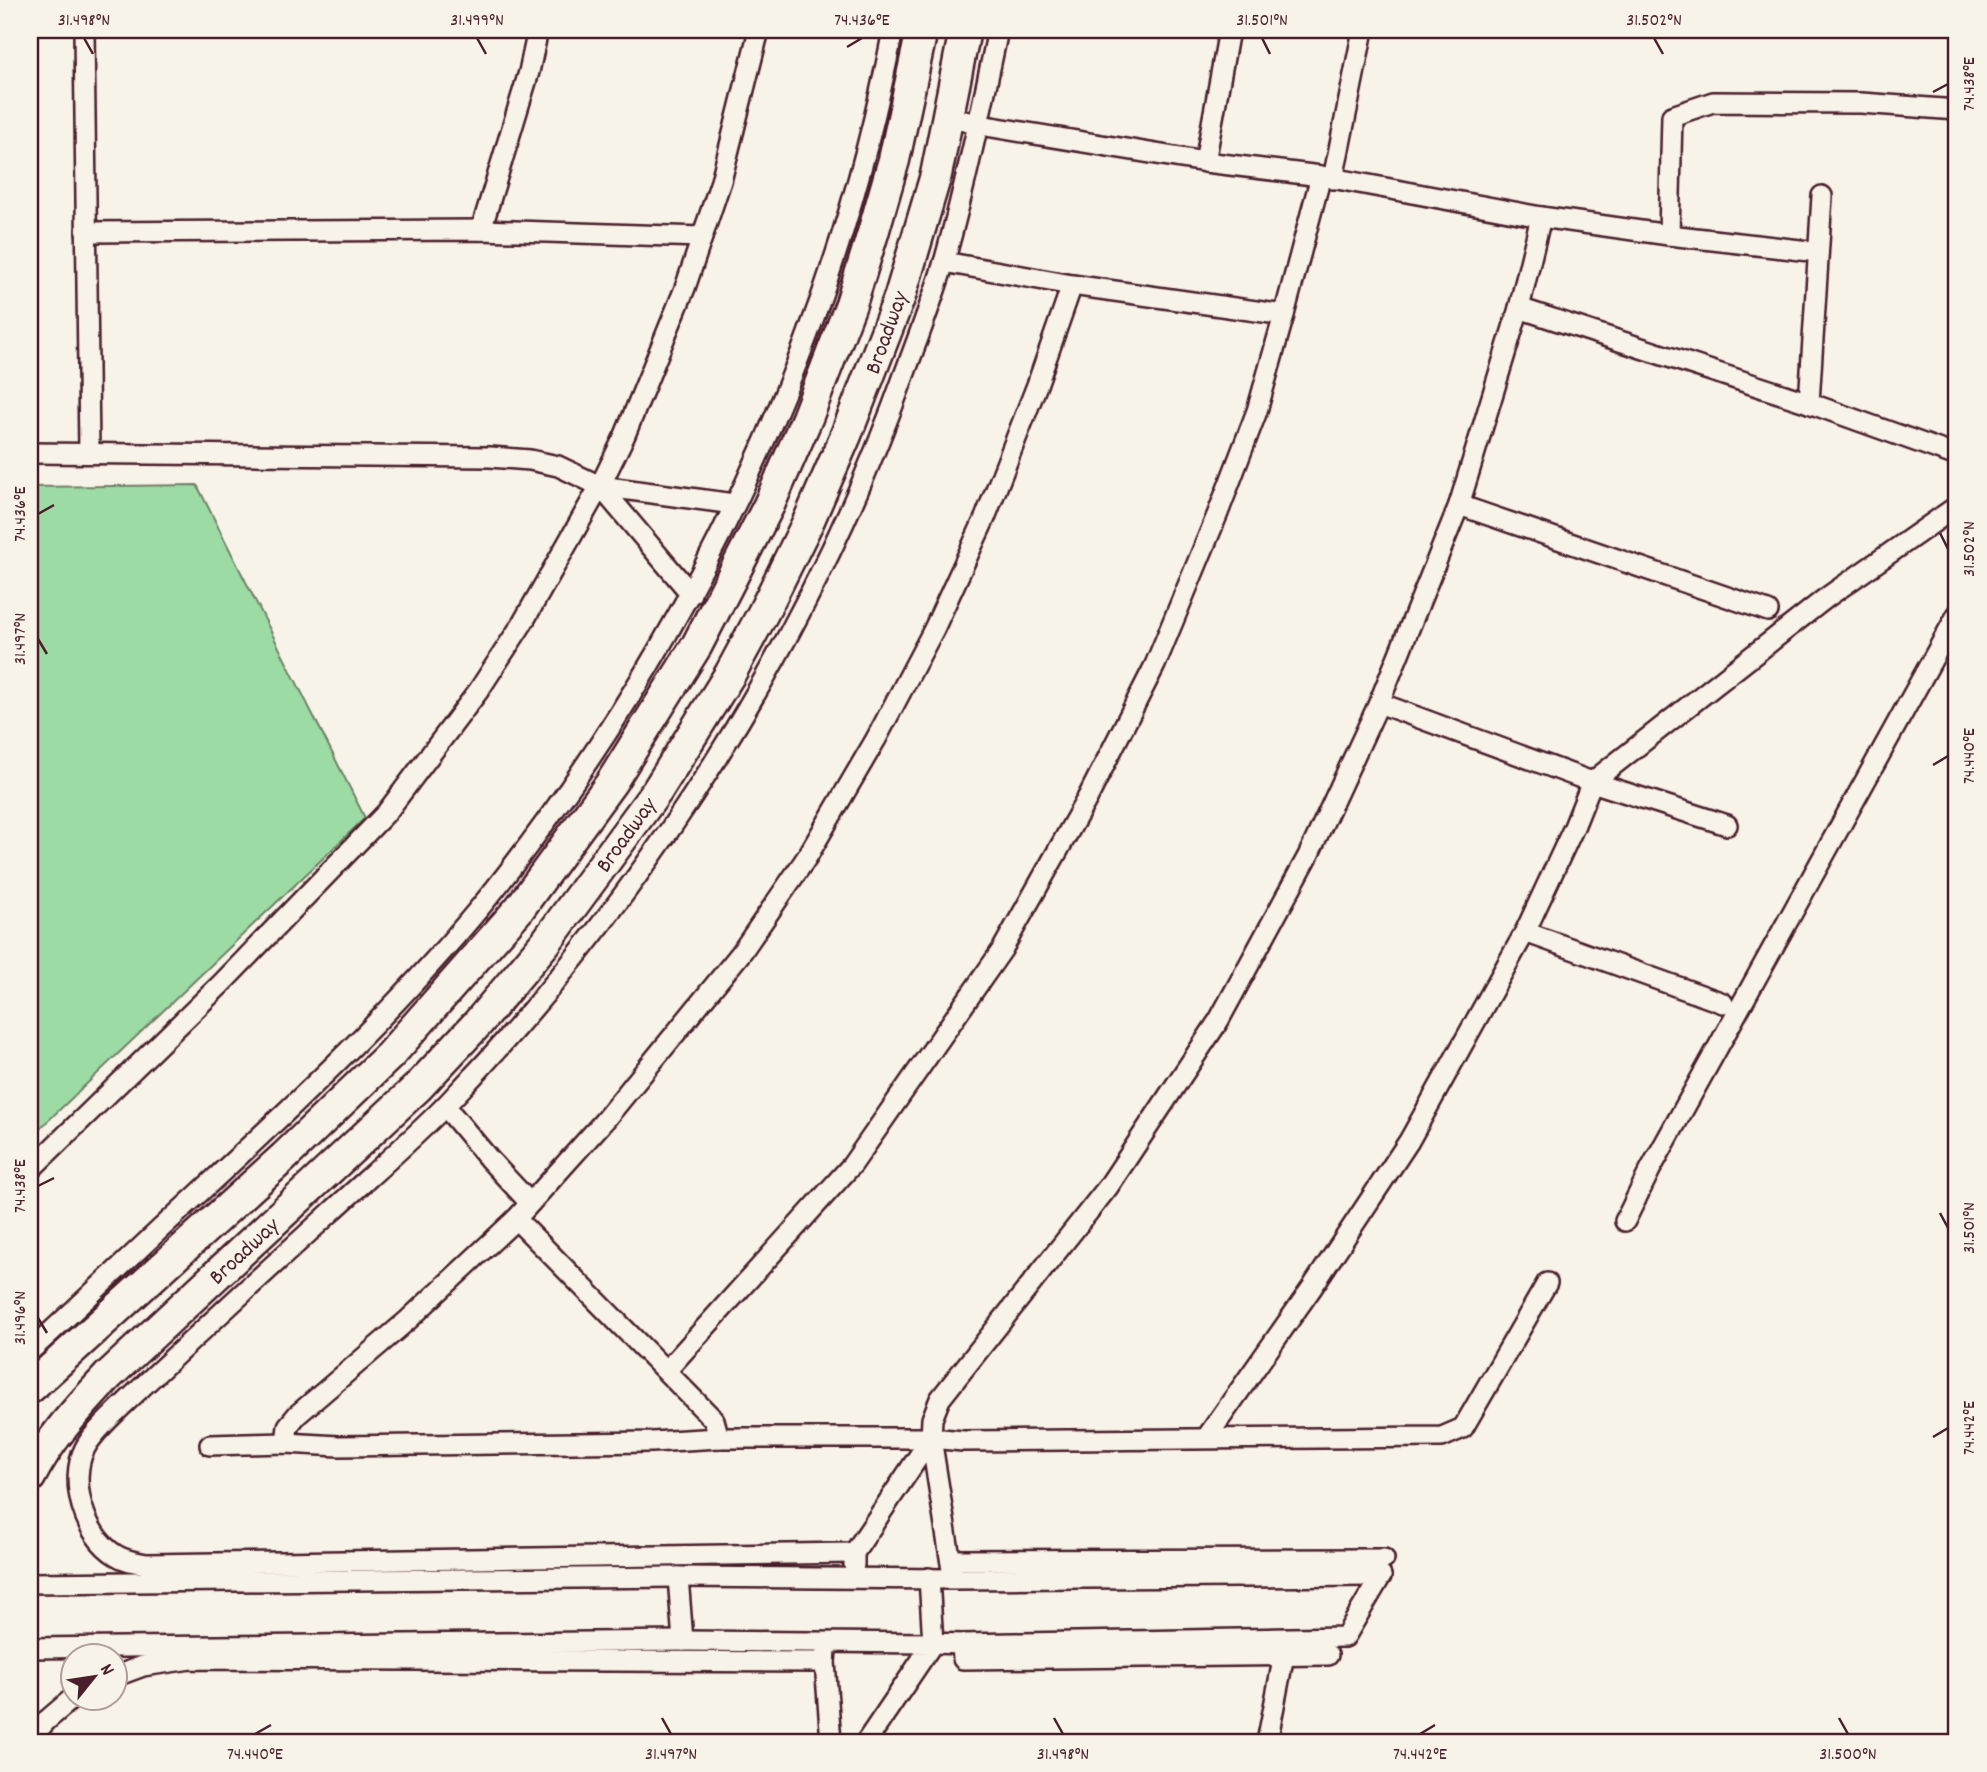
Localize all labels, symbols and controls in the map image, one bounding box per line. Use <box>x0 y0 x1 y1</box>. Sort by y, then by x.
text: 31.498°N <box>58 9 110 34</box>
text: 31.499°N <box>450 9 504 34</box>
text: 74.436°E <box>834 9 890 34</box>
text: 31.501°N <box>1236 9 1288 34</box>
text: 31.502°N <box>1626 9 1682 34</box>
text: 74.438°E <box>1958 57 1983 111</box>
street label: Broadway <box>858 286 919 379</box>
text: 74.436°E <box>9 486 34 542</box>
text: 31.502°N <box>1958 521 1983 577</box>
text: 31.497°N <box>9 613 34 665</box>
text: 74.440°E <box>1958 728 1983 784</box>
street label: Broadway <box>589 791 667 881</box>
text: 74.438°E <box>9 1159 34 1213</box>
text: 31.501°N <box>1958 1202 1983 1254</box>
street label: Broadway <box>203 1211 289 1294</box>
text: 31.496°N <box>9 1291 34 1345</box>
text: 74.442°E <box>1958 1401 1983 1455</box>
north arrow <box>60 1642 130 1712</box>
text: N <box>92 1659 120 1681</box>
text: 74.440°E <box>227 1743 283 1768</box>
text: 31.497°N <box>645 1743 697 1768</box>
text: 31.498°N <box>1037 1743 1089 1768</box>
text: 74.442°E <box>1393 1743 1447 1768</box>
text: 31.500°N <box>1819 1743 1877 1768</box>

